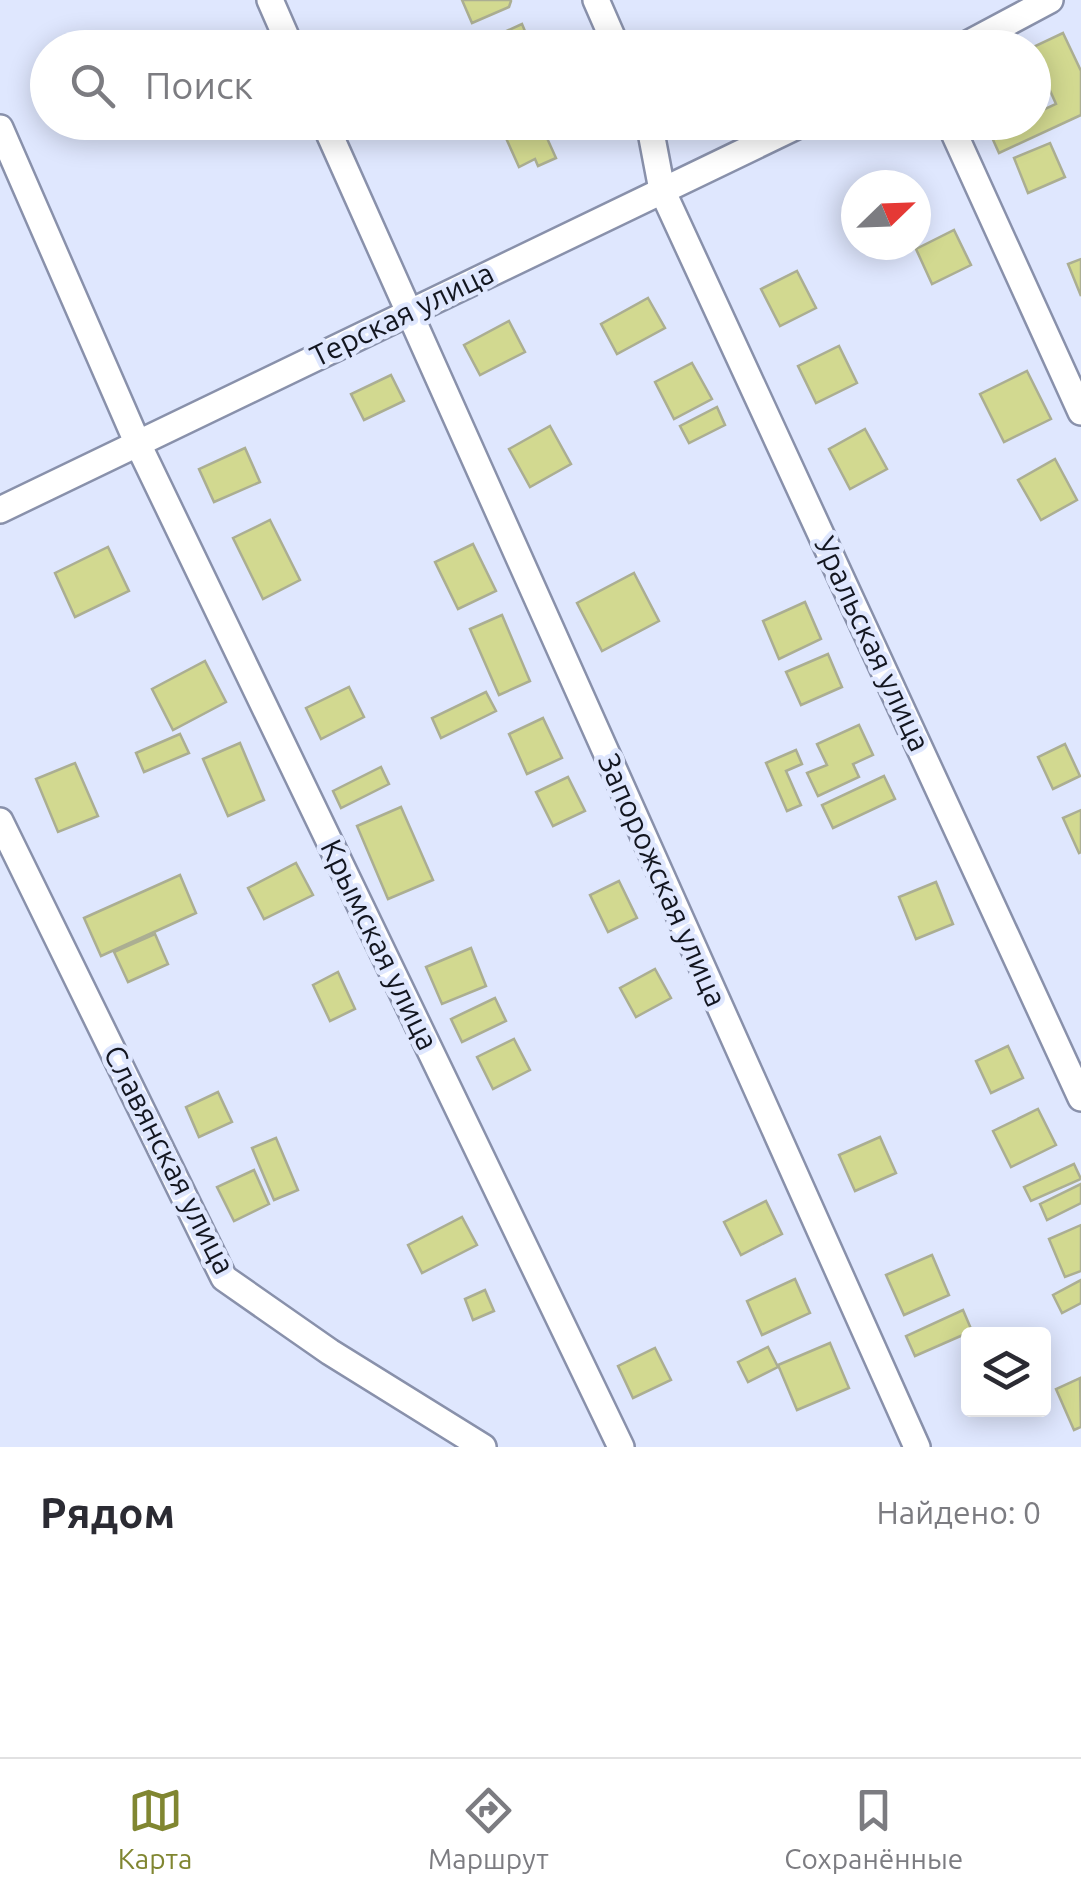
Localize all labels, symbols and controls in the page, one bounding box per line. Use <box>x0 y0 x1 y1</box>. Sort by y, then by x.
search box <box>30 30 1051 140</box>
icon: search <box>65 58 120 113</box>
text: Поиск <box>145 64 253 106</box>
north arrow <box>841 170 931 260</box>
street label: Терская улица <box>305 255 499 373</box>
street label: Уральская улица <box>808 531 937 756</box>
street label: Запорожская улица <box>592 748 734 1011</box>
street label: Крымская улица <box>314 834 446 1055</box>
street label: Славянская улица <box>98 1040 242 1280</box>
map controls <box>961 1327 1051 1417</box>
button: layers <box>961 1327 1051 1417</box>
text: Рядом <box>40 1489 175 1536</box>
text: Найдено: 0 <box>876 1494 1041 1530</box>
tab: Карта <box>118 1783 192 1874</box>
tab: Маршрут <box>428 1783 549 1874</box>
tab: Сохранённые <box>784 1783 963 1874</box>

